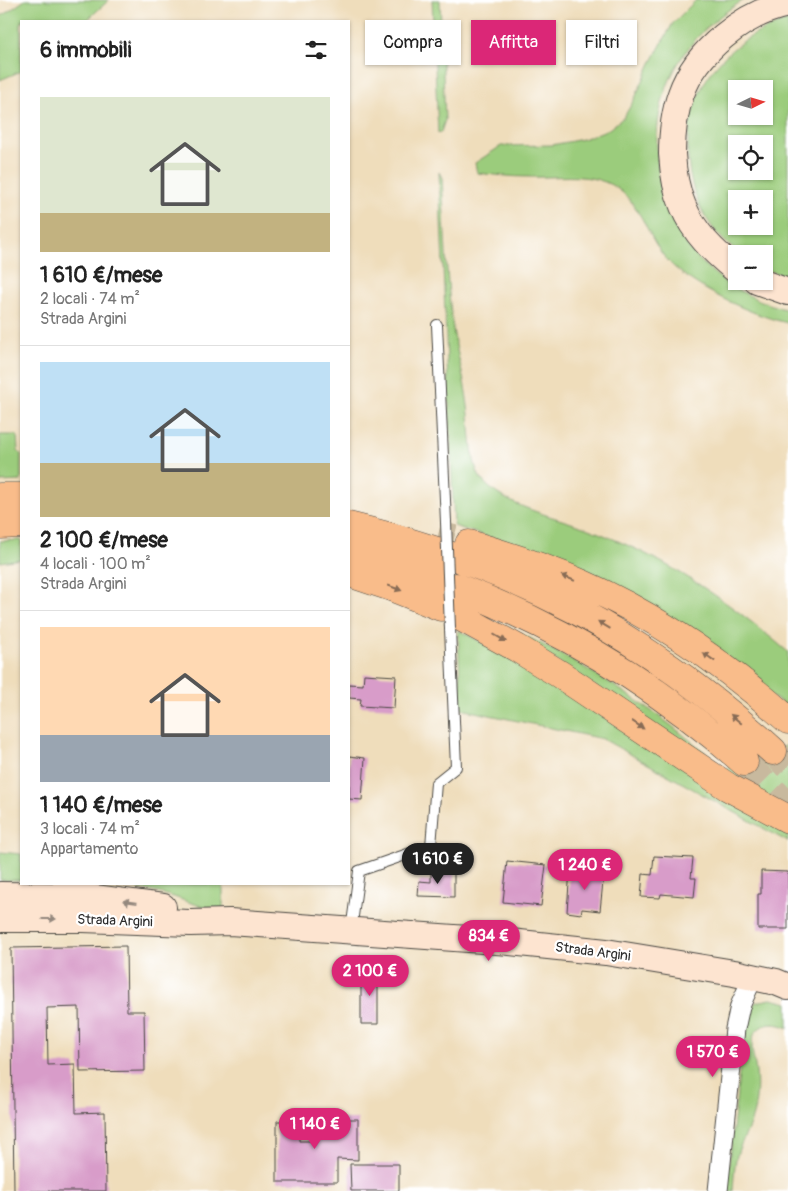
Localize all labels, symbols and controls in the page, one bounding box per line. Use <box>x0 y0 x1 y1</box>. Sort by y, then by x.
chip: Compra <box>365 20 461 65</box>
chip: Affitta <box>471 20 556 65</box>
chip: Filtri <box>566 20 637 65</box>
icon: filters <box>302 36 330 64</box>
text: 6 immobili <box>40 37 131 64</box>
north arrow <box>728 80 772 125</box>
map controls <box>728 80 773 290</box>
icon: home <box>140 129 230 219</box>
button: locate <box>728 135 773 180</box>
button: + <box>728 190 773 235</box>
button: − <box>728 245 773 290</box>
text: 1 610 €/mese <box>40 262 162 289</box>
text: 2 locali · 74 m² <box>40 289 140 309</box>
text: Strada Argini <box>40 309 126 329</box>
icon: home <box>140 395 230 485</box>
text: 2 100 €/mese <box>40 527 168 554</box>
text: 4 locali · 100 m² <box>40 554 151 574</box>
one-way arrow <box>561 573 575 581</box>
text: Strada Argini <box>40 574 126 594</box>
one-way arrow <box>388 585 402 593</box>
one-way arrow <box>597 620 610 629</box>
one-way arrow <box>494 634 507 643</box>
one-way arrow <box>702 652 716 662</box>
icon: home <box>140 660 230 750</box>
one-way arrow <box>730 713 743 724</box>
one-way arrow <box>631 720 644 730</box>
text: 1 140 €/mese <box>40 792 162 819</box>
text: 3 locali · 74 m² <box>40 819 140 839</box>
text: Appartamento <box>40 839 138 859</box>
pin: 1 610 € <box>392 842 484 885</box>
pin: 1 240 € <box>539 848 631 891</box>
text: 1 610 € <box>413 849 463 869</box>
text: 1 240 € <box>559 855 611 875</box>
one-way arrow <box>122 898 138 906</box>
street label: Strada Argini <box>77 911 154 930</box>
one-way arrow <box>41 915 57 923</box>
pin: 834 € <box>454 920 524 962</box>
text: 834 € <box>469 926 509 946</box>
street label: Strada Argini <box>554 938 632 965</box>
pin: 2 100 € <box>324 954 416 997</box>
text: 2 100 € <box>343 961 397 981</box>
pin: 1 570 € <box>667 1036 759 1078</box>
text: 1 570 € <box>687 1042 739 1062</box>
pin: 1 140 € <box>269 1108 361 1150</box>
text: 1 140 € <box>290 1114 340 1134</box>

